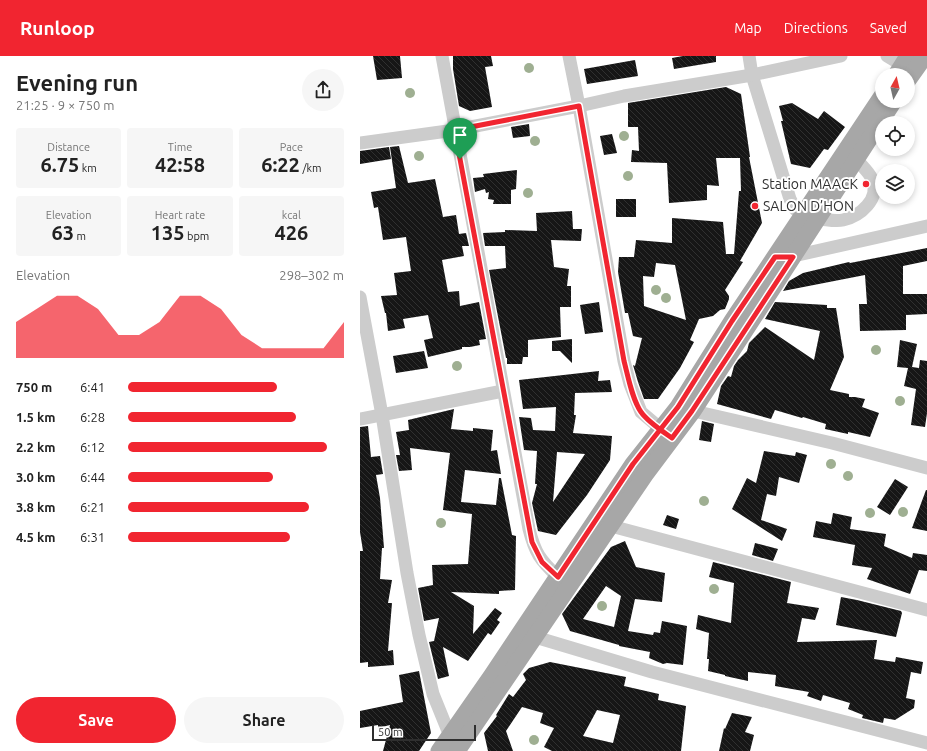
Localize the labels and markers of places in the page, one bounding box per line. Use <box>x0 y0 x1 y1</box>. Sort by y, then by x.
pin <box>443 118 477 159</box>
place label: Station MAACK <box>762 176 858 192</box>
marker: Station MAACK <box>861 179 871 189</box>
place label: SALON D’HON <box>763 198 854 214</box>
marker: SALON D’HON <box>750 201 760 211</box>

